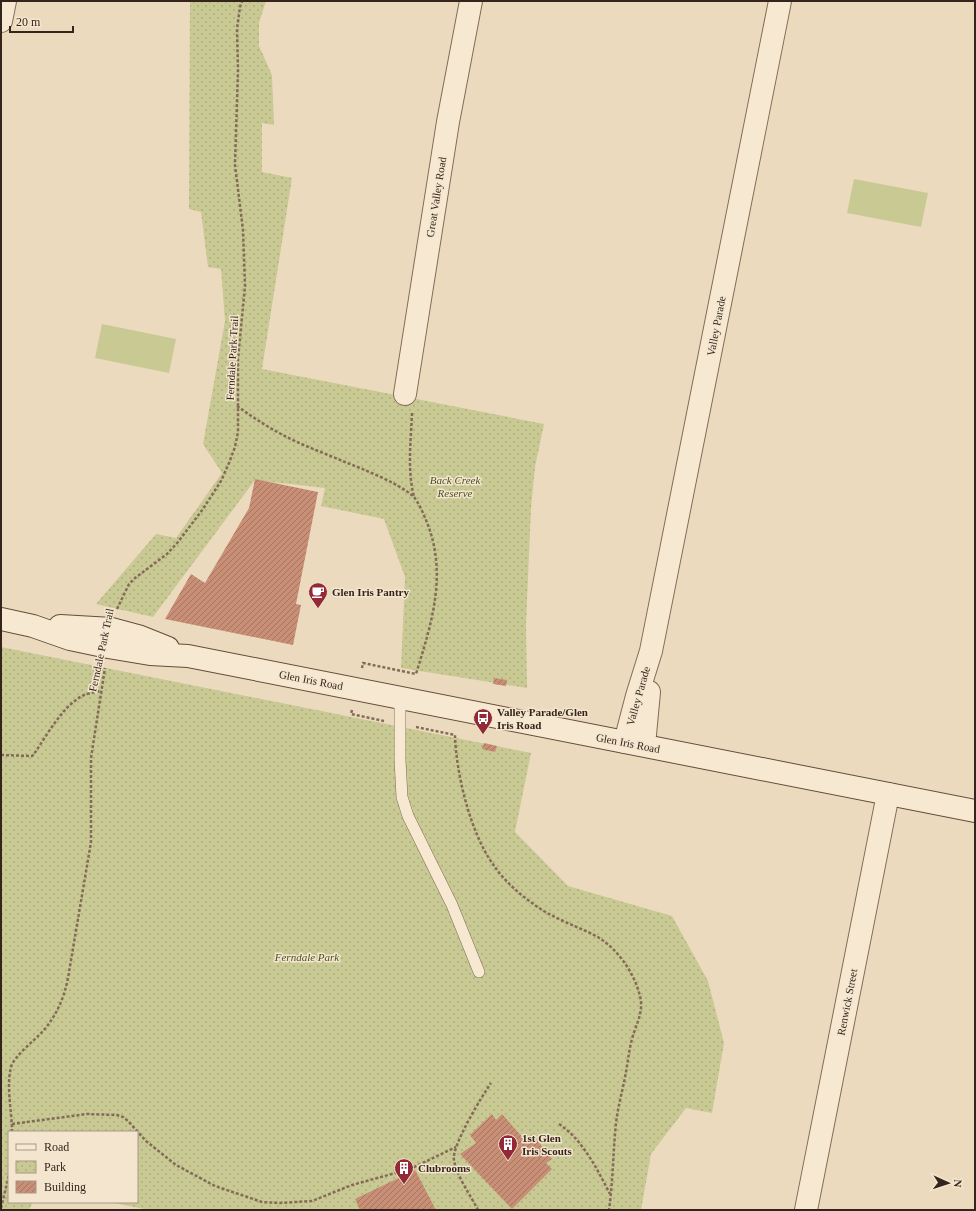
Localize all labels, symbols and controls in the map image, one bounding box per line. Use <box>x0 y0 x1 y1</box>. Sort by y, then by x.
scale bar <box>10 8 73 34</box>
text: 20 m <box>16 15 41 29</box>
street label: Great Valley Road <box>424 156 448 238</box>
street label: Valley Parade <box>704 295 728 357</box>
street label: Ferndale Park Trail <box>224 315 240 401</box>
park label: Back Creek Reserve <box>430 474 481 499</box>
cafe icon: Glen Iris Pantry <box>307 581 329 609</box>
place label: Glen Iris Pantry <box>332 586 409 598</box>
street label: Ferndale Park Trail <box>86 607 116 693</box>
street label: Valley Parade <box>624 665 652 727</box>
street label: Glen Iris Road <box>278 668 344 692</box>
place label: Valley Parade/Glen Iris Road <box>497 706 588 731</box>
bus stop icon: Valley Parade/Glen Iris Road <box>472 707 494 735</box>
street label: Glen Iris Road <box>595 731 661 755</box>
park label: Ferndale Park <box>274 951 340 963</box>
street label: Renwick Street <box>835 968 859 1036</box>
legend <box>8 1131 138 1203</box>
place label: 1st Glen Iris Scouts <box>522 1132 573 1157</box>
building icon: 1st Glen Iris Scouts <box>497 1133 519 1161</box>
text: Road <box>44 1140 69 1154</box>
building icon: Clubrooms <box>393 1157 415 1185</box>
text: Park <box>44 1160 66 1174</box>
place label: Clubrooms <box>418 1162 471 1174</box>
north arrow <box>928 1163 968 1203</box>
text: N <box>952 1179 964 1188</box>
text: Building <box>44 1180 86 1194</box>

